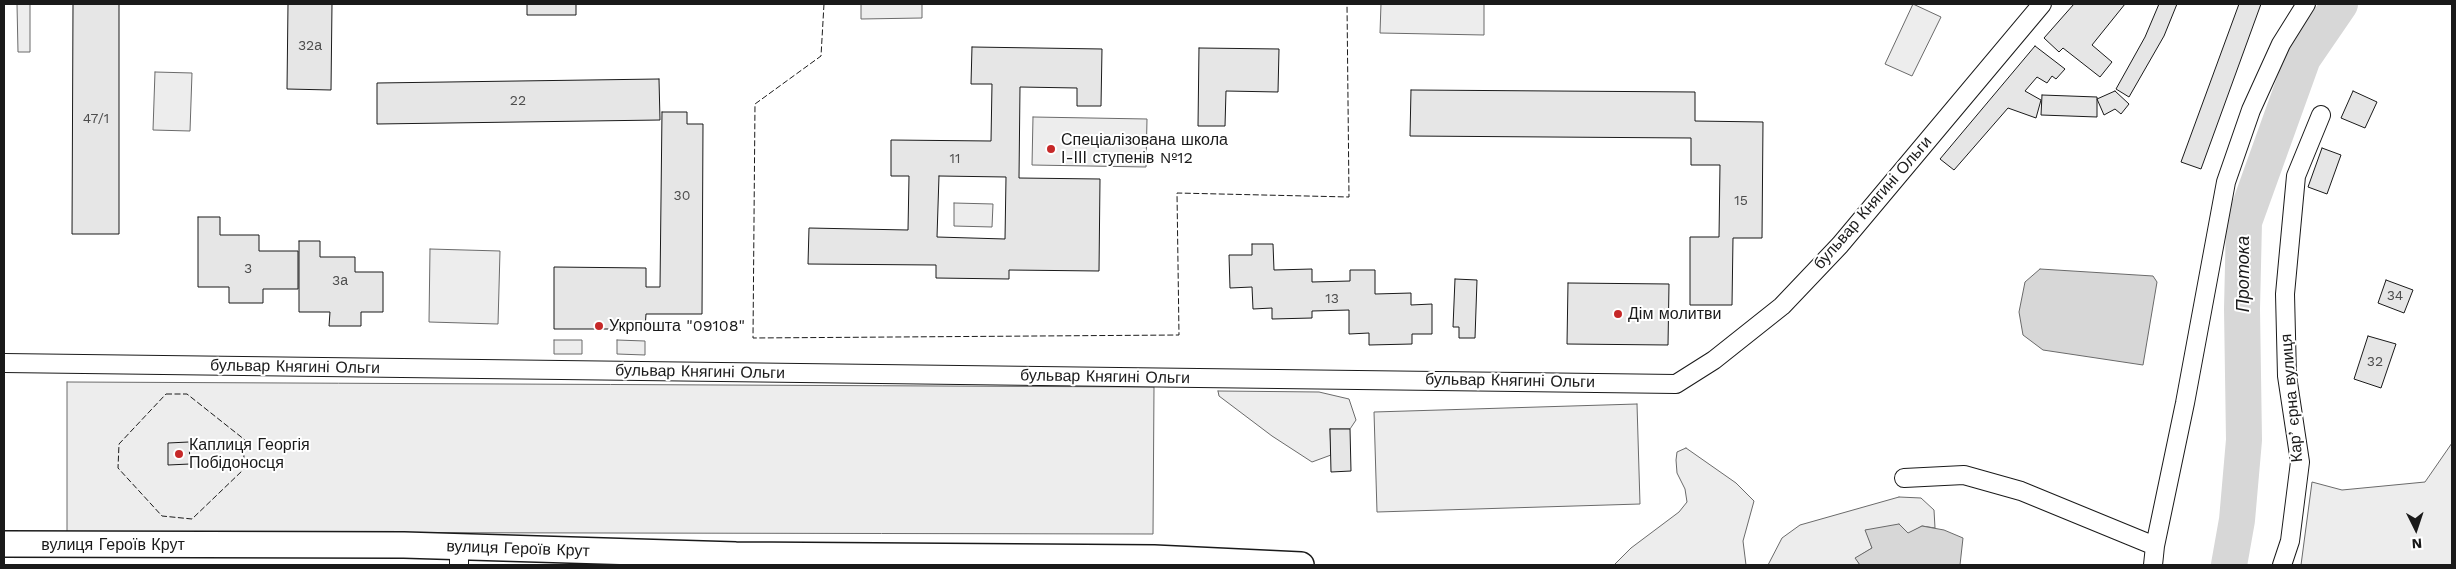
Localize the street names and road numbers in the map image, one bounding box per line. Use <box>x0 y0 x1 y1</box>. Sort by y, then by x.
street label: бульвар Княгині Ольги <box>1810 133 1936 273</box>
street label: Карʼєрна вулиця <box>2277 333 2307 463</box>
street label: бульвар Княгині Ольги <box>210 356 380 378</box>
street label: бульвар Княгині Ольги <box>615 361 785 383</box>
street label: бульвар Княгині Ольги <box>1020 366 1190 388</box>
street label: бульвар Княгині Ольги <box>1425 370 1595 392</box>
street label: вулиця Героїв Крут <box>41 535 185 555</box>
street label: вулиця Героїв Крут <box>446 537 590 561</box>

